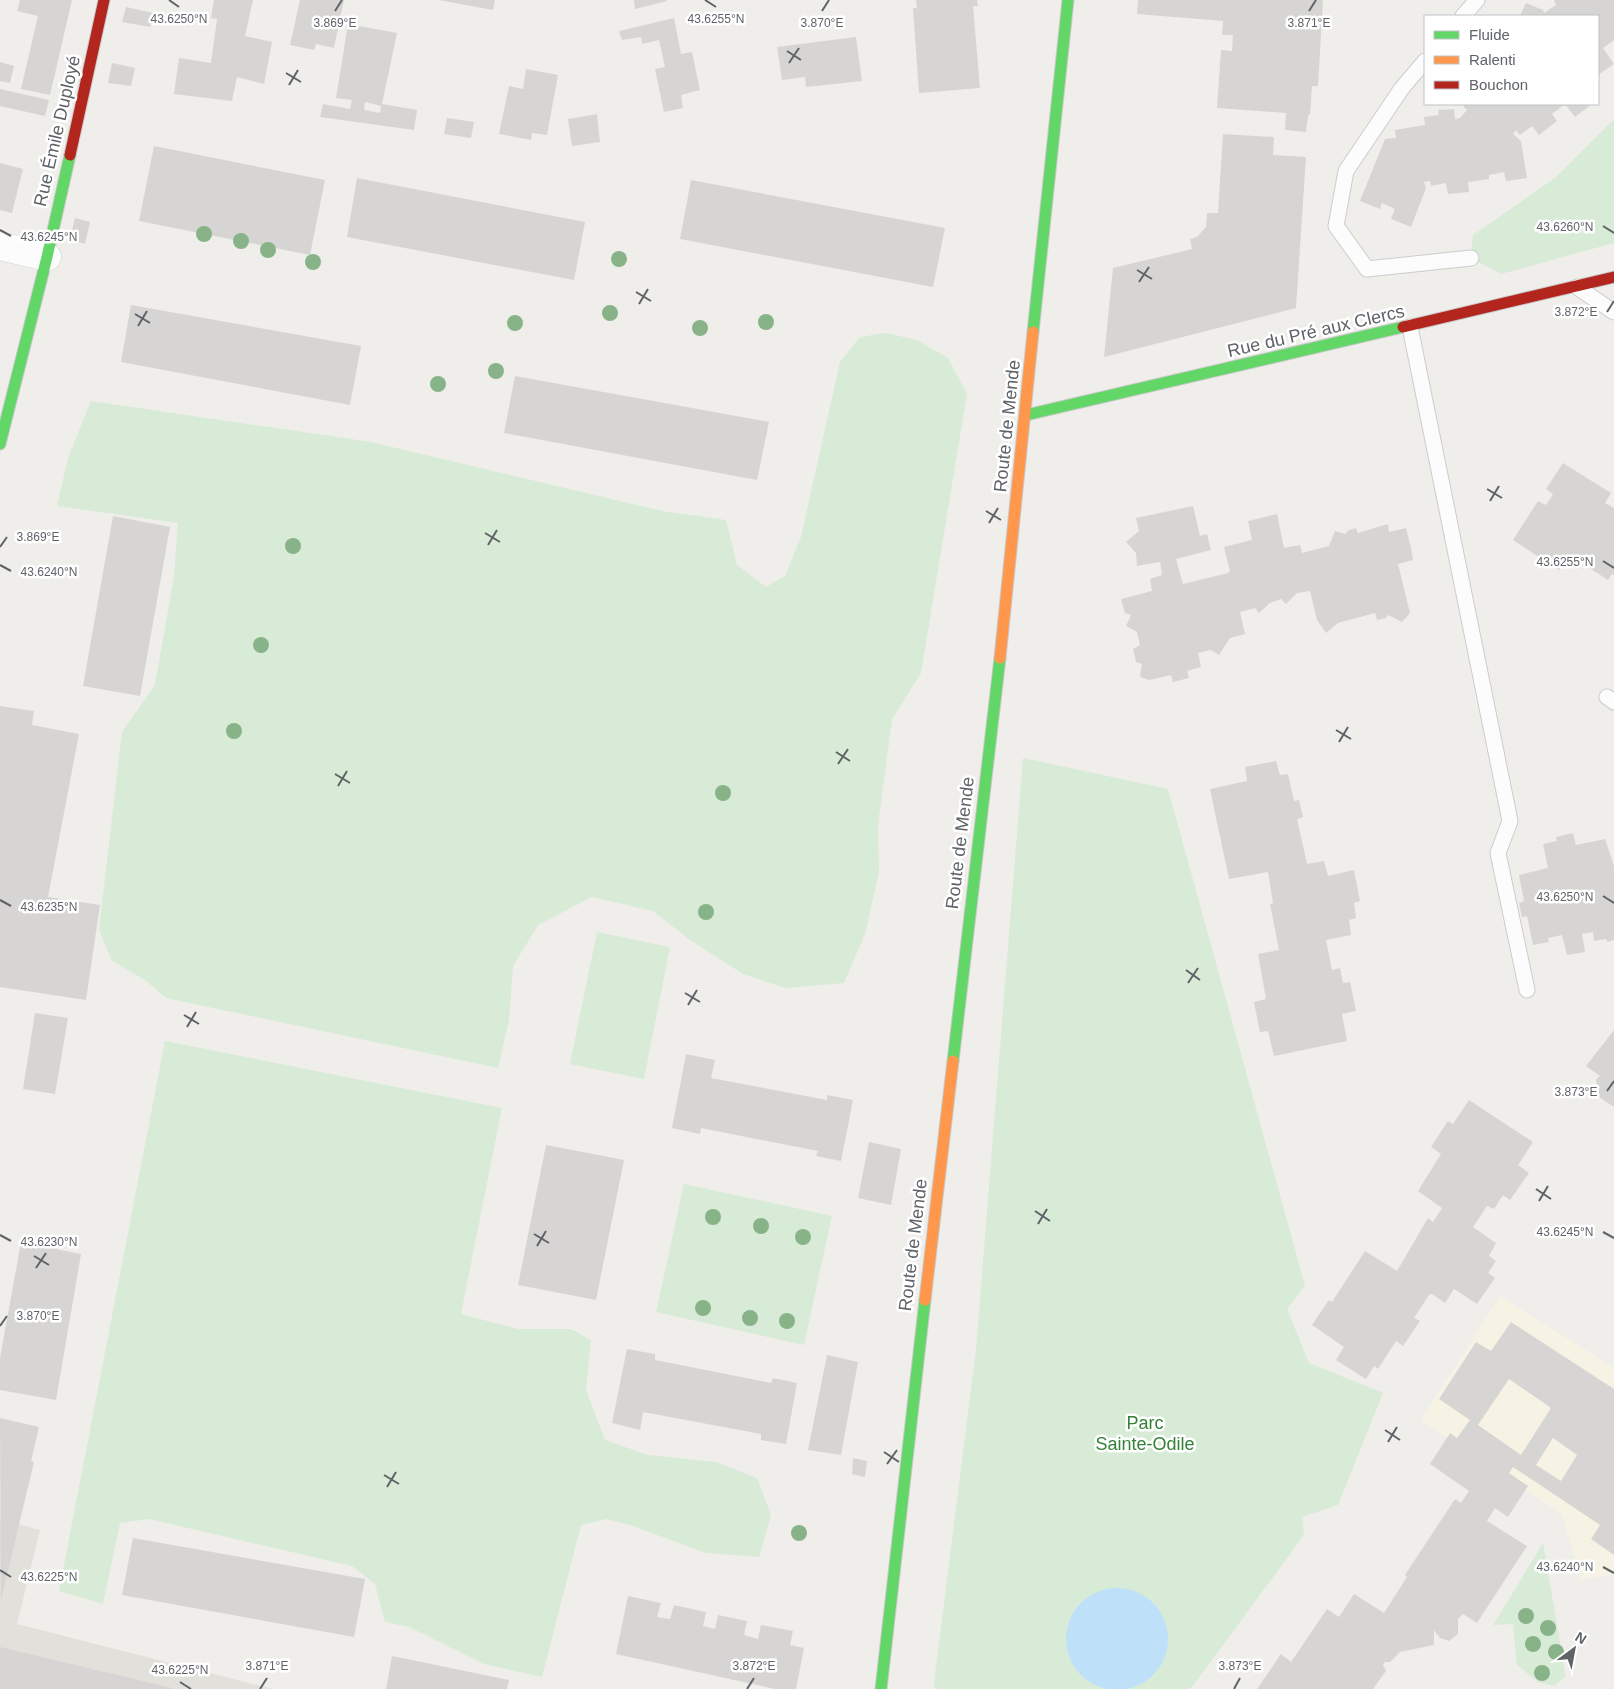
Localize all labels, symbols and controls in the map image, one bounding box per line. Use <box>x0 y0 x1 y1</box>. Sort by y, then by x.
text: 43.6250°N <box>151 12 207 26</box>
text: 43.6255°N <box>688 12 744 26</box>
legend <box>1424 15 1599 105</box>
text: 3.869°E <box>314 16 356 30</box>
text: 3.870°E <box>801 16 843 30</box>
text: 3.871°E <box>1288 16 1330 30</box>
text: Fluide <box>1469 26 1510 43</box>
text: Ralenti <box>1469 51 1516 68</box>
street label: Rue Émile Duployé <box>30 54 84 208</box>
text: Bouchon <box>1469 76 1528 93</box>
text: 43.6260°N <box>1537 220 1593 234</box>
text: 43.6245°N <box>21 230 77 244</box>
street label: Rue du Pré aux Clercs <box>1226 301 1406 361</box>
text: 3.872°E <box>1555 305 1597 319</box>
street label: Route de Mende <box>990 359 1024 493</box>
text: 3.869°E <box>17 530 59 544</box>
text: 43.6255°N <box>1537 555 1593 569</box>
text: 43.6240°N <box>21 565 77 579</box>
street label: Route de Mende <box>942 776 978 910</box>
text: 43.6250°N <box>1537 890 1593 904</box>
text: 43.6235°N <box>21 900 77 914</box>
text: 3.873°E <box>1555 1085 1597 1099</box>
street label: Route de Mende <box>895 1178 931 1312</box>
text: 43.6245°N <box>1537 1225 1593 1239</box>
text: 43.6230°N <box>21 1235 77 1249</box>
text: 3.870°E <box>17 1309 59 1323</box>
park label: Parc Sainte-Odile <box>1095 1413 1195 1454</box>
text: 43.6240°N <box>1537 1560 1593 1574</box>
text: 43.6225°N <box>21 1570 77 1584</box>
north arrow <box>1549 1624 1599 1674</box>
text: N <box>1572 1629 1589 1647</box>
text: 3.871°E <box>246 1659 288 1673</box>
text: 3.872°E <box>733 1659 775 1673</box>
text: 3.873°E <box>1219 1659 1261 1673</box>
text: 43.6225°N <box>152 1663 208 1677</box>

